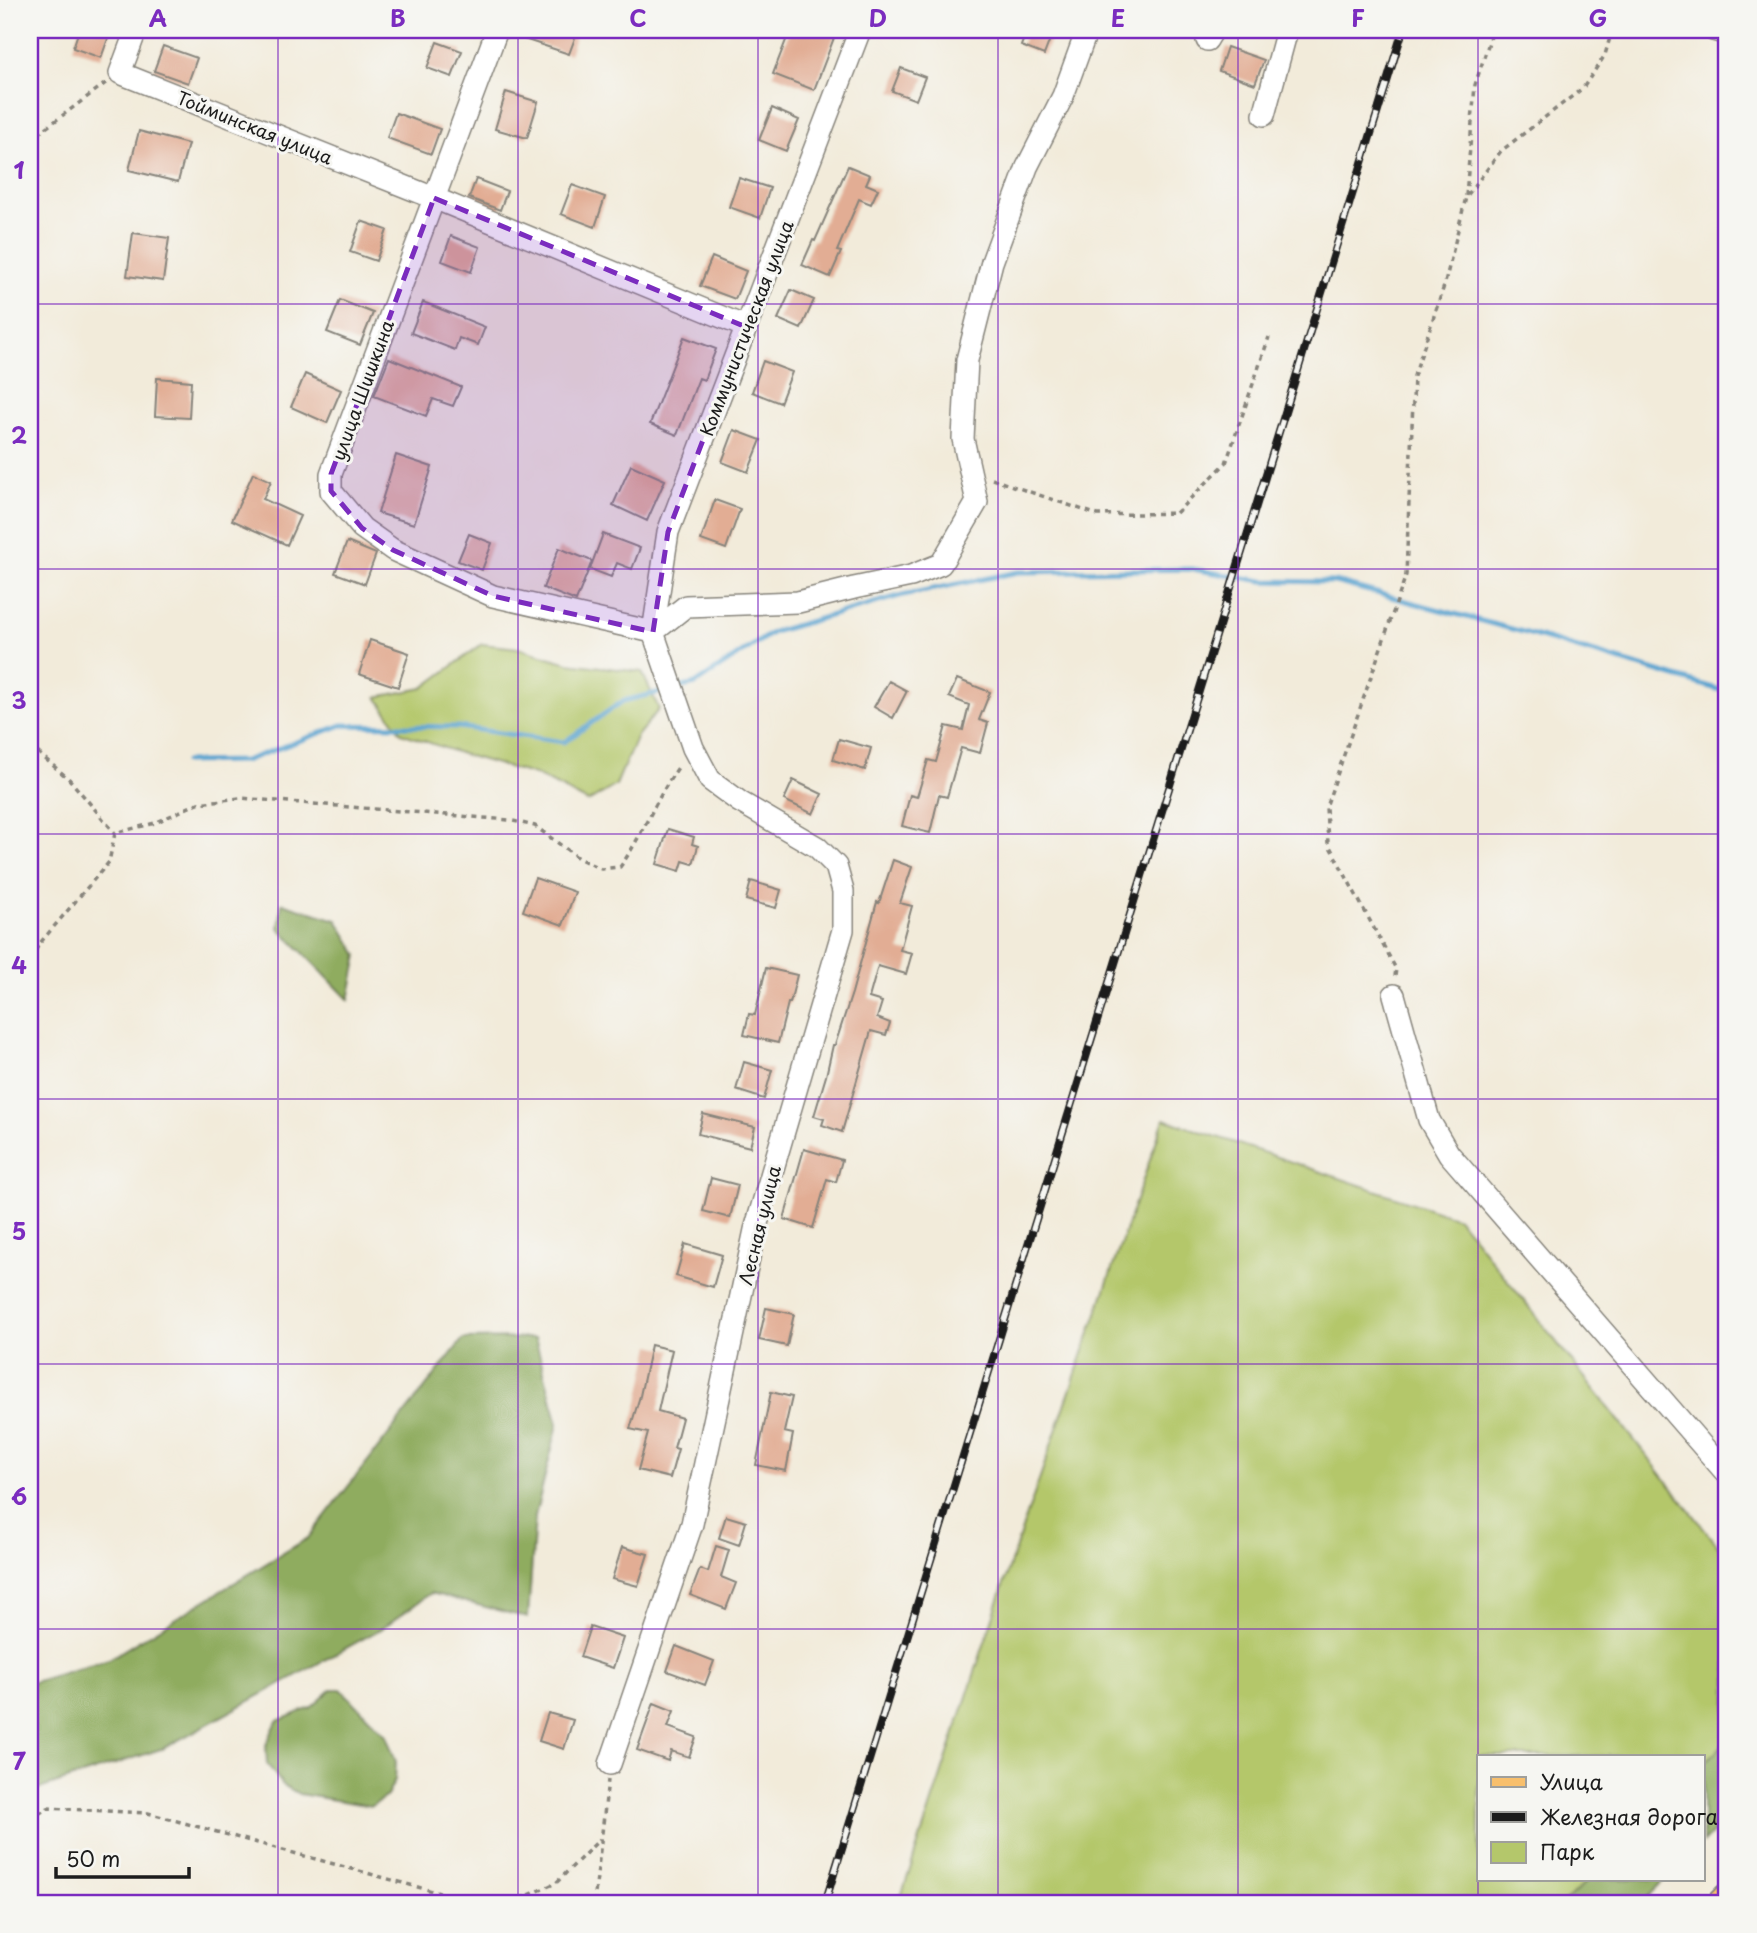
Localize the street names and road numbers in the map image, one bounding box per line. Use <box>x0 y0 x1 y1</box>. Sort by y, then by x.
street label: Тойминская улица <box>173 83 338 171</box>
street label: Коммунистическая улица <box>692 216 800 440</box>
street label: улица Шишкина <box>324 315 400 464</box>
street label: Лесная улица <box>731 1162 787 1288</box>

